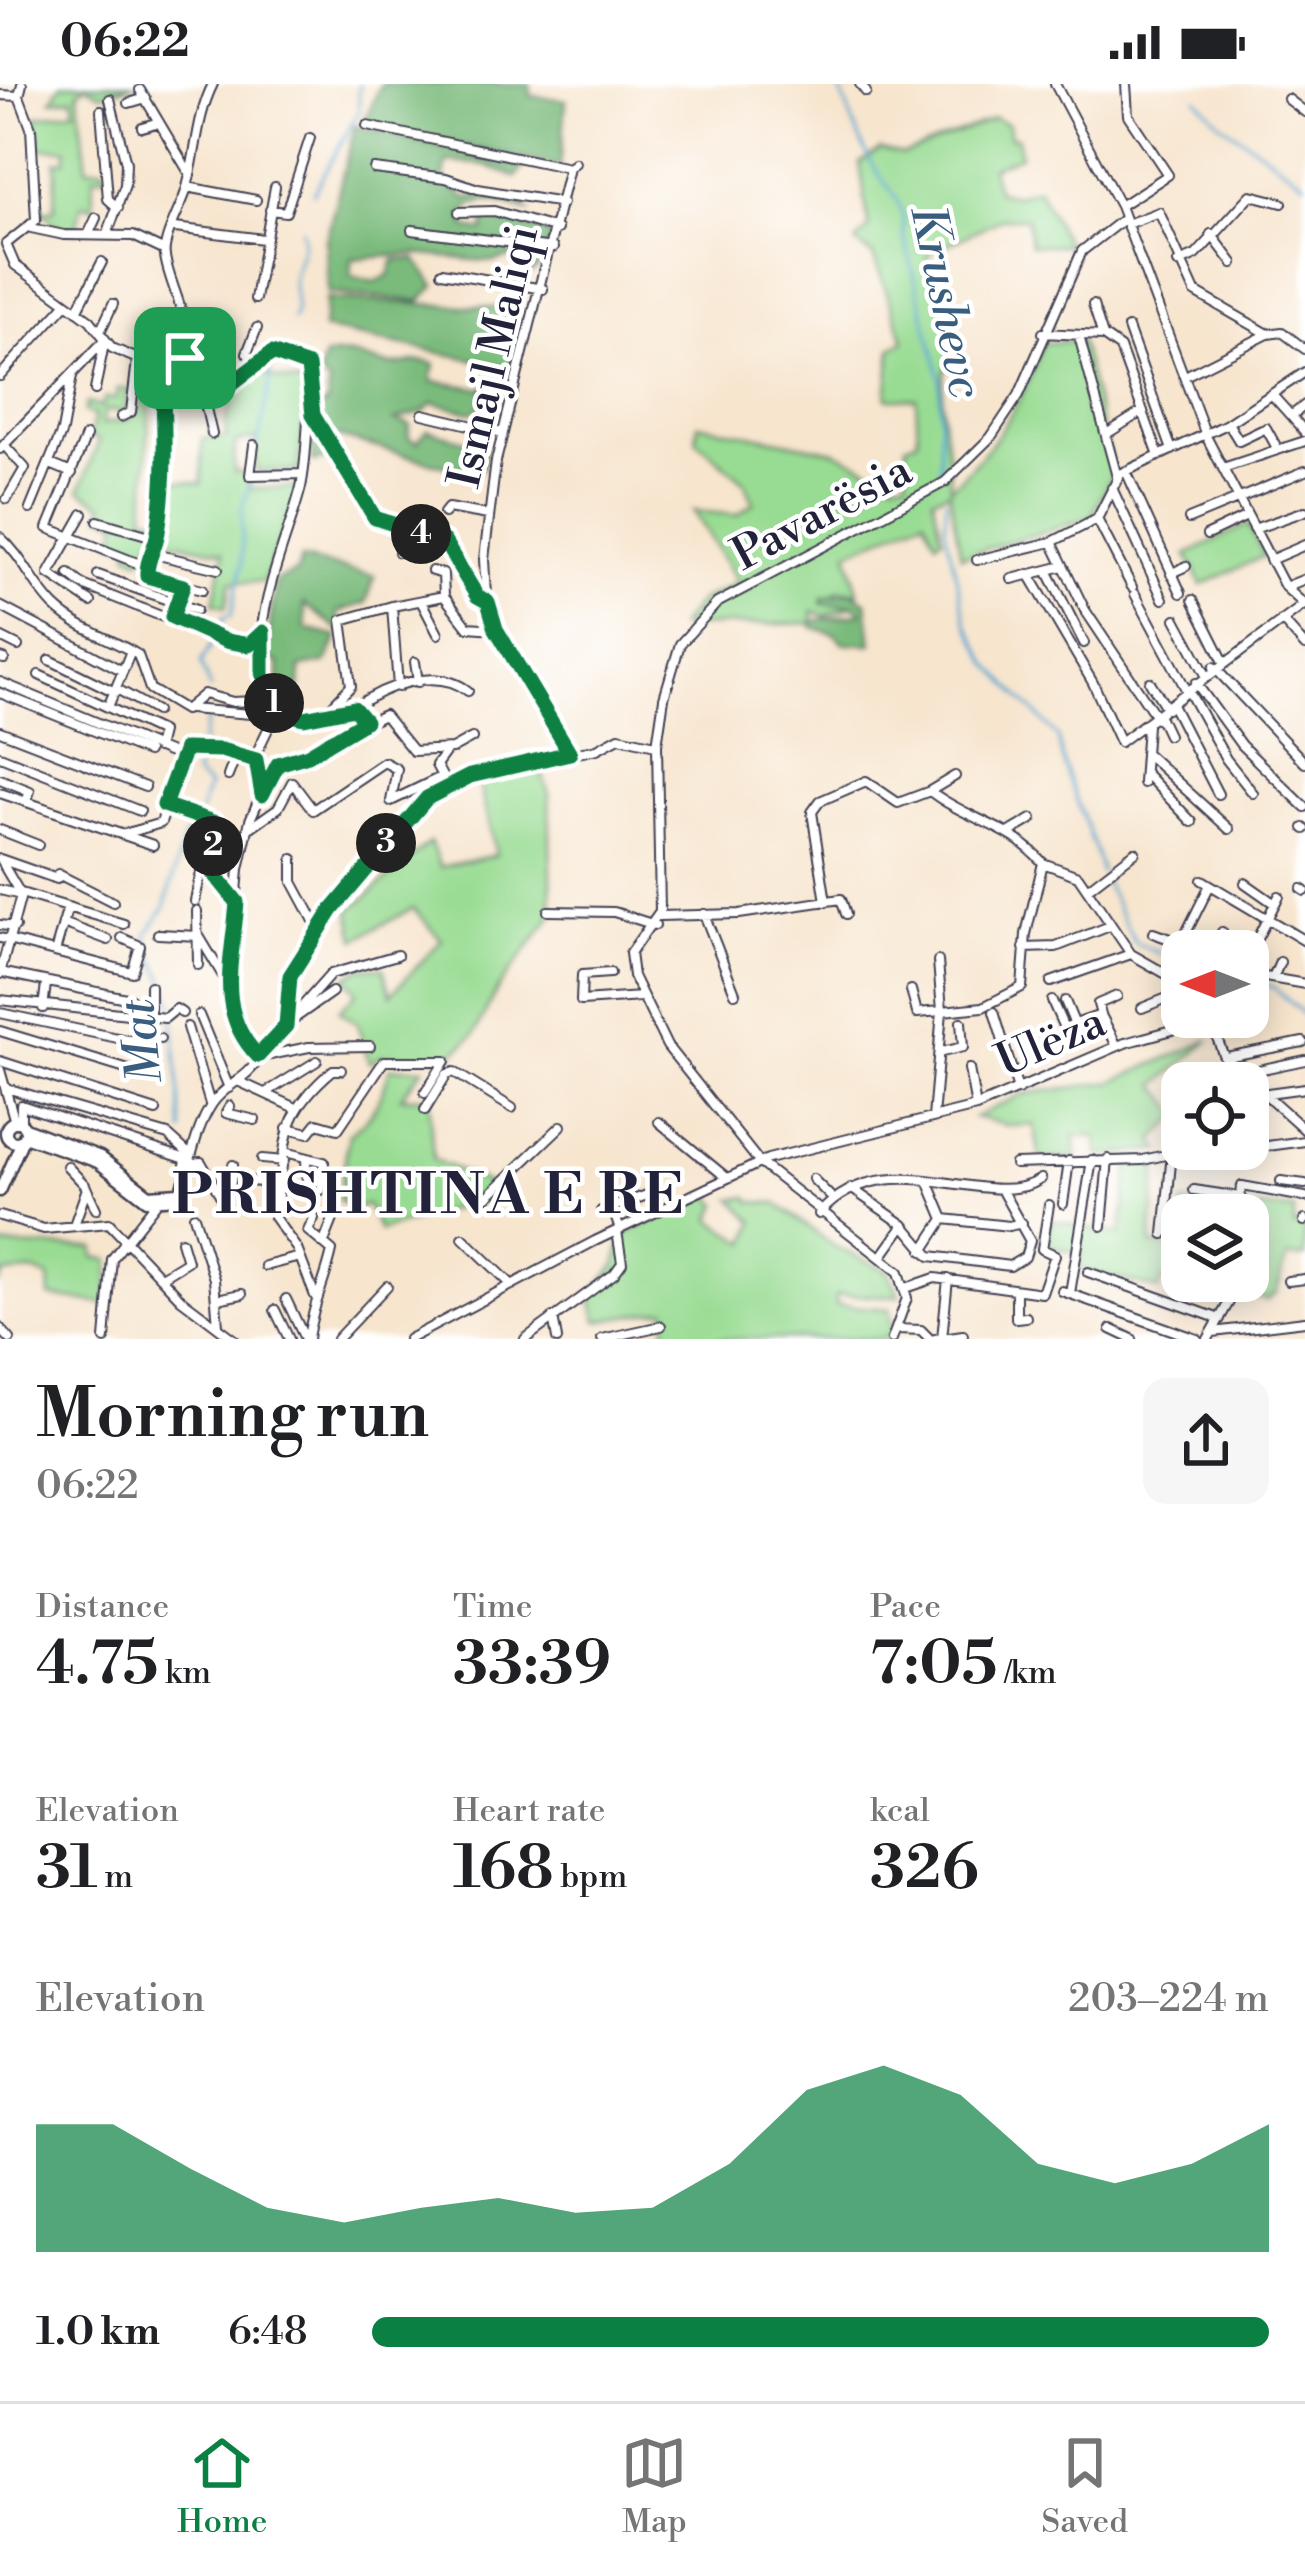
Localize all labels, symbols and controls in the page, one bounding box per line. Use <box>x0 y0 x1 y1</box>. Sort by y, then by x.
text: 06:22 <box>60 14 190 71</box>
water label: Krushevc <box>895 199 995 404</box>
street label: Ismajl Maliqi <box>437 220 552 493</box>
pin <box>134 307 236 409</box>
icon: arrive <box>152 325 218 391</box>
street label: Pavarësia <box>723 442 922 584</box>
pin: 4 <box>391 504 451 564</box>
text: 4 <box>410 513 432 554</box>
pin: 1 <box>244 673 304 733</box>
text: 1 <box>266 682 282 723</box>
pin: 3 <box>356 813 416 873</box>
pin: 2 <box>183 816 243 876</box>
text: 3 <box>376 822 396 863</box>
text: 2 <box>203 825 223 866</box>
north arrow <box>1161 930 1269 1038</box>
map controls <box>1161 930 1269 1302</box>
street label: Ulëza <box>988 994 1115 1091</box>
water label: Mat <box>109 995 177 1087</box>
button: locate <box>1161 1062 1269 1170</box>
district label: PRISHTINA E RE <box>172 1160 686 1232</box>
button: layers <box>1161 1194 1269 1302</box>
text: Morning run <box>36 1375 429 1458</box>
button: share <box>1143 1378 1269 1504</box>
text: 06:22 <box>36 1462 139 1511</box>
text: Distance <box>36 1587 169 1628</box>
text: Time <box>453 1587 532 1628</box>
text: Pace <box>870 1587 941 1628</box>
text: 4.75 <box>36 1628 158 1703</box>
text: 33:39 <box>453 1628 611 1703</box>
text: 7:05 <box>870 1628 997 1703</box>
text: km <box>158 1653 211 1694</box>
text: /km <box>997 1653 1057 1694</box>
text: Elevation <box>36 1791 179 1832</box>
text: Heart rate <box>453 1791 605 1832</box>
text: kcal <box>870 1791 930 1832</box>
text: 31 <box>36 1832 98 1907</box>
text: 168 <box>453 1832 554 1907</box>
text: 326 <box>870 1832 979 1907</box>
text: m <box>98 1857 133 1898</box>
text: bpm <box>554 1857 627 1898</box>
text: Elevation <box>36 1975 205 2024</box>
text: 203–224 m <box>1068 1975 1269 2024</box>
text: 1.0 km <box>36 2308 160 2357</box>
text: 6:48 <box>228 2308 308 2357</box>
tab: Home <box>177 2430 268 2543</box>
tab: Map <box>621 2430 687 2543</box>
tab: Saved <box>1041 2430 1128 2543</box>

